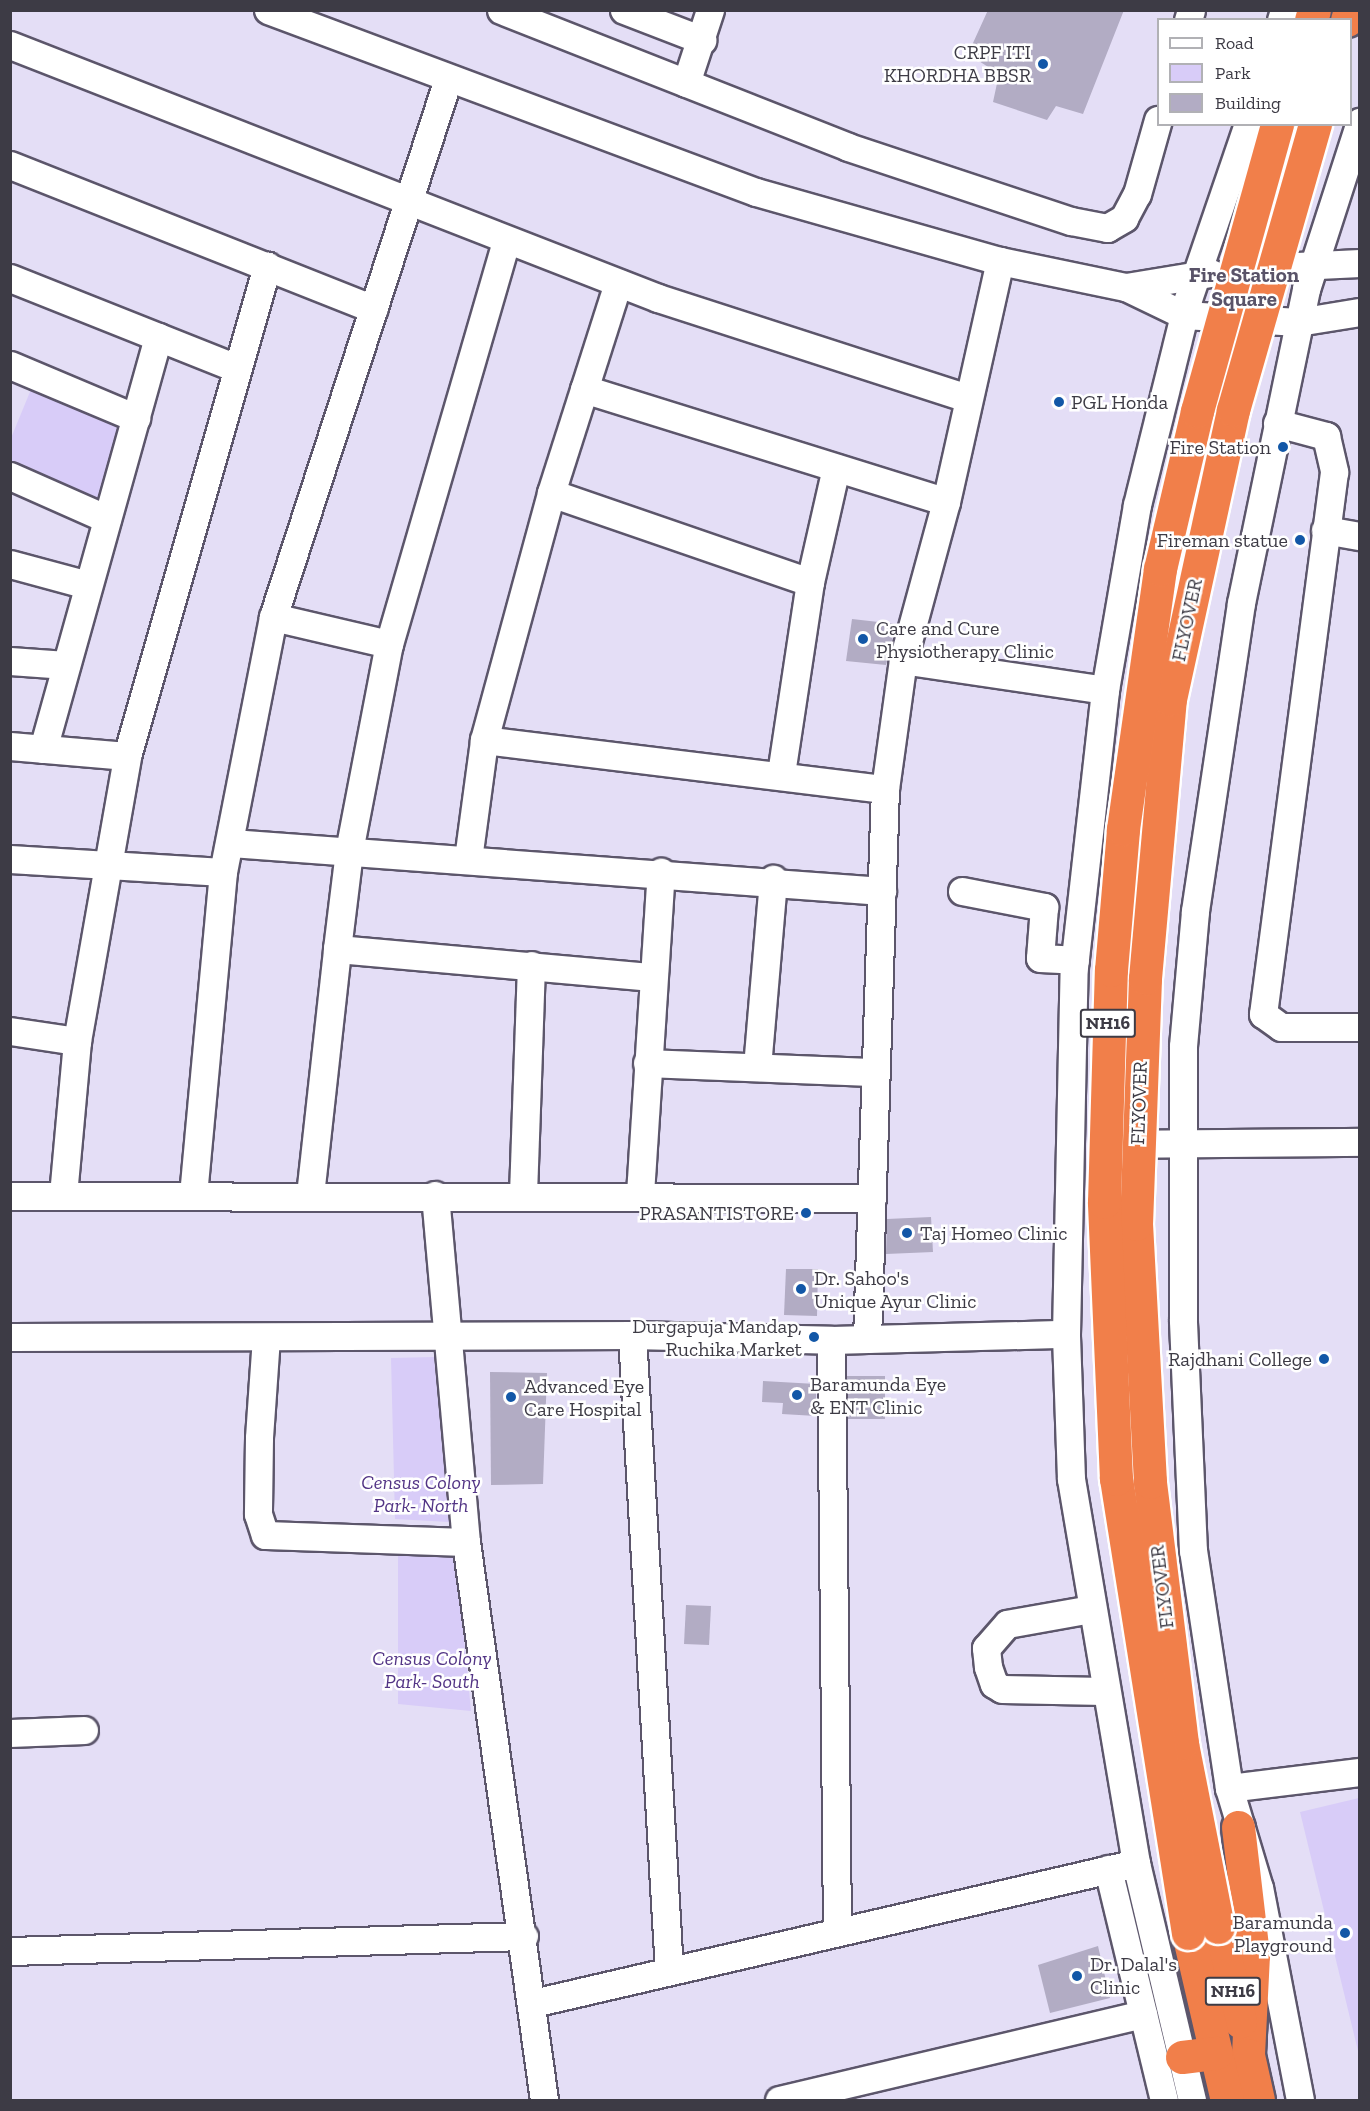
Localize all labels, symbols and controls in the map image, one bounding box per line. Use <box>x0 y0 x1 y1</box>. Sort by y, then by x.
legend <box>1157 18 1352 126</box>
text: Road <box>1215 32 1254 54</box>
place label: CRPF ITI KHORDHA BBSR <box>883 40 1031 87</box>
marker: CRPF ITI KHORDHA BBSR <box>1036 57 1050 71</box>
text: Park <box>1215 62 1251 84</box>
text: Building <box>1215 92 1281 114</box>
district label: Fire Station Square <box>1189 262 1299 312</box>
place label: PGL Honda <box>1071 390 1169 414</box>
marker: PGL Honda <box>1052 395 1066 409</box>
place label: Fire Station <box>1169 435 1271 459</box>
marker: Fire Station <box>1276 440 1290 454</box>
place label: Fireman statue <box>1157 528 1288 552</box>
marker: Fireman statue <box>1293 533 1307 547</box>
street label: FLYOVER <box>1167 577 1207 663</box>
place label: Care and Cure Physiotherapy Clinic <box>876 616 1054 663</box>
marker: Care and Cure Physiotherapy Clinic <box>854 630 872 648</box>
road number: NH16 <box>1080 1008 1136 1038</box>
street label: FLYOVER <box>1126 1061 1152 1145</box>
place label: PRASANTISTORE <box>639 1201 794 1225</box>
marker: PRASANTISTORE <box>799 1206 813 1220</box>
place label: Taj Homeo Clinic <box>920 1221 1068 1245</box>
marker: Taj Homeo Clinic <box>898 1224 916 1242</box>
place label: Dr. Sahoo's Unique Ayur Clinic <box>814 1266 977 1313</box>
marker: Dr. Sahoo's Unique Ayur Clinic <box>792 1280 810 1298</box>
place label: Durgapuja Mandap, Ruchika Market <box>632 1314 802 1361</box>
marker: Durgapuja Mandap, Ruchika Market <box>807 1330 821 1344</box>
place label: Rajdhani College <box>1168 1347 1312 1371</box>
marker: Rajdhani College <box>1317 1352 1331 1366</box>
place label: Baramunda Eye & ENT Clinic <box>810 1372 946 1419</box>
place label: Advanced Eye Care Hospital <box>524 1374 644 1421</box>
marker: Baramunda Eye & ENT Clinic <box>788 1386 806 1404</box>
marker: Advanced Eye Care Hospital <box>502 1388 520 1406</box>
park label: Census Colony Park- North <box>361 1471 481 1518</box>
street label: FLYOVER <box>1145 1544 1179 1630</box>
park label: Census Colony Park- South <box>372 1646 492 1693</box>
place label: Baramunda Playground <box>1233 1910 1333 1957</box>
marker: Baramunda Playground <box>1338 1926 1352 1940</box>
place label: Dr. Dalal's Clinic <box>1090 1952 1177 1999</box>
marker: Dr. Dalal's Clinic <box>1068 1967 1086 1985</box>
road number: NH16 <box>1204 1976 1262 2006</box>

